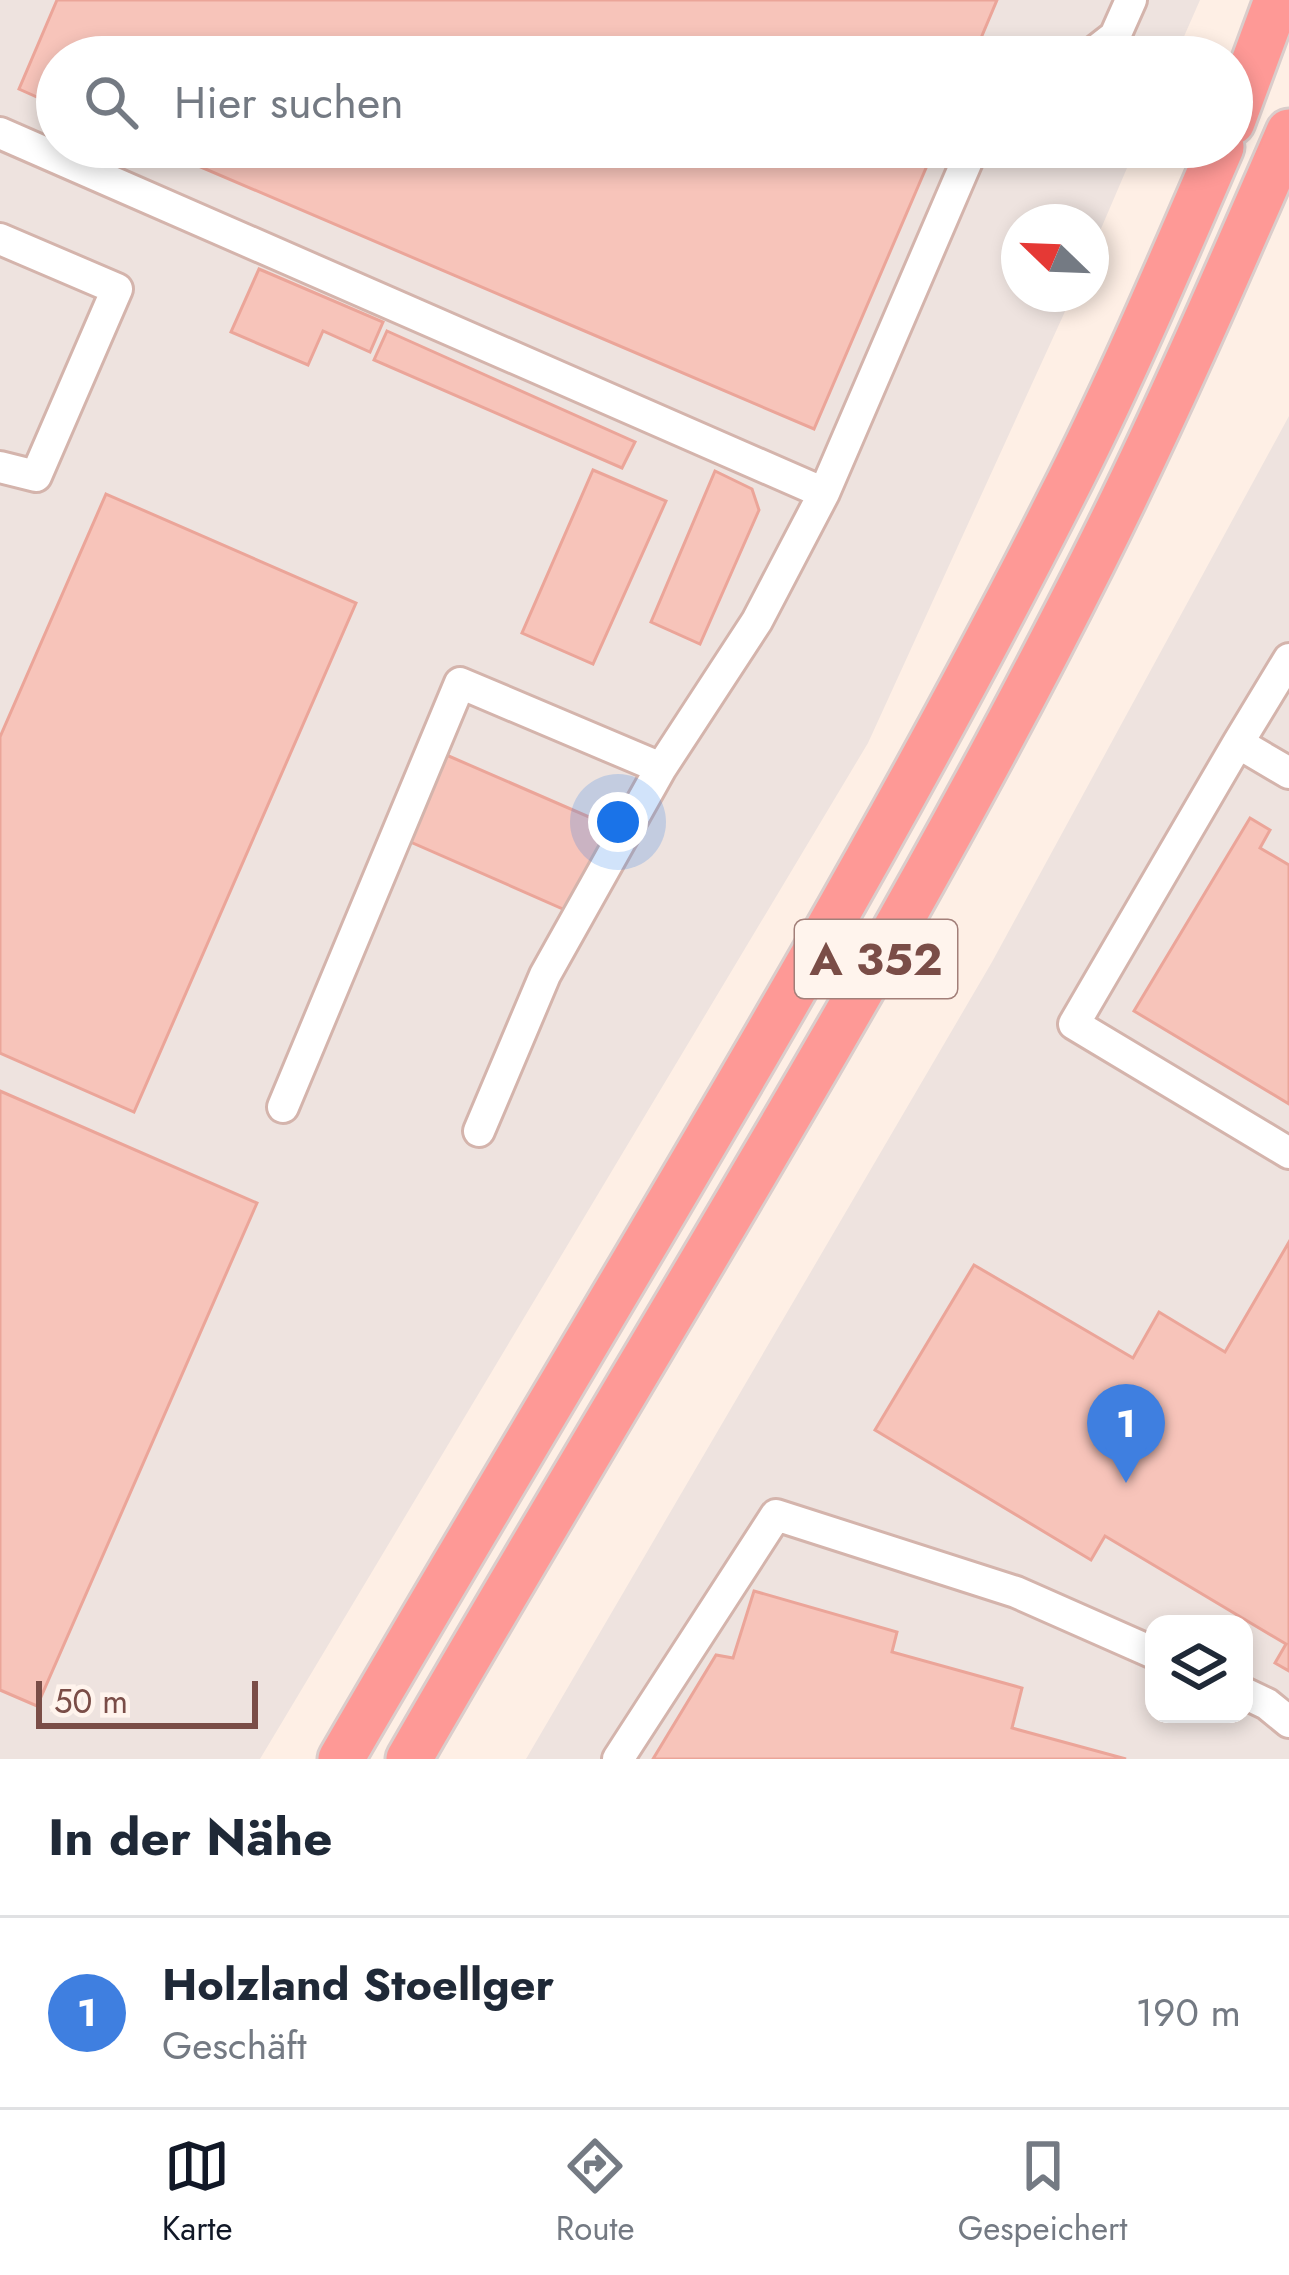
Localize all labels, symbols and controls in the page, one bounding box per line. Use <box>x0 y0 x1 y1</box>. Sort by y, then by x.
search box <box>36 36 1253 168</box>
icon: search <box>78 69 144 135</box>
text: Hier suchen <box>174 70 404 135</box>
north arrow <box>1001 204 1109 312</box>
your location <box>588 792 648 852</box>
road number: A 352 <box>795 920 957 998</box>
pin: 1 <box>1087 1384 1165 1483</box>
map controls <box>1145 1615 1253 1723</box>
button: layers <box>1145 1615 1253 1723</box>
scale bar <box>36 1675 258 1728</box>
text: 50 m <box>54 1678 128 1725</box>
text: In der Nähe <box>48 1800 332 1874</box>
text: Holzland Stoellger <box>162 1952 554 2017</box>
text: 1 <box>77 1984 97 2041</box>
text: 190 m <box>1135 1984 1241 2041</box>
text: Geschäft <box>162 2017 307 2074</box>
tab: Karte <box>162 2133 232 2252</box>
tab: Route <box>556 2133 634 2252</box>
tab: Gespeichert <box>958 2133 1127 2252</box>

